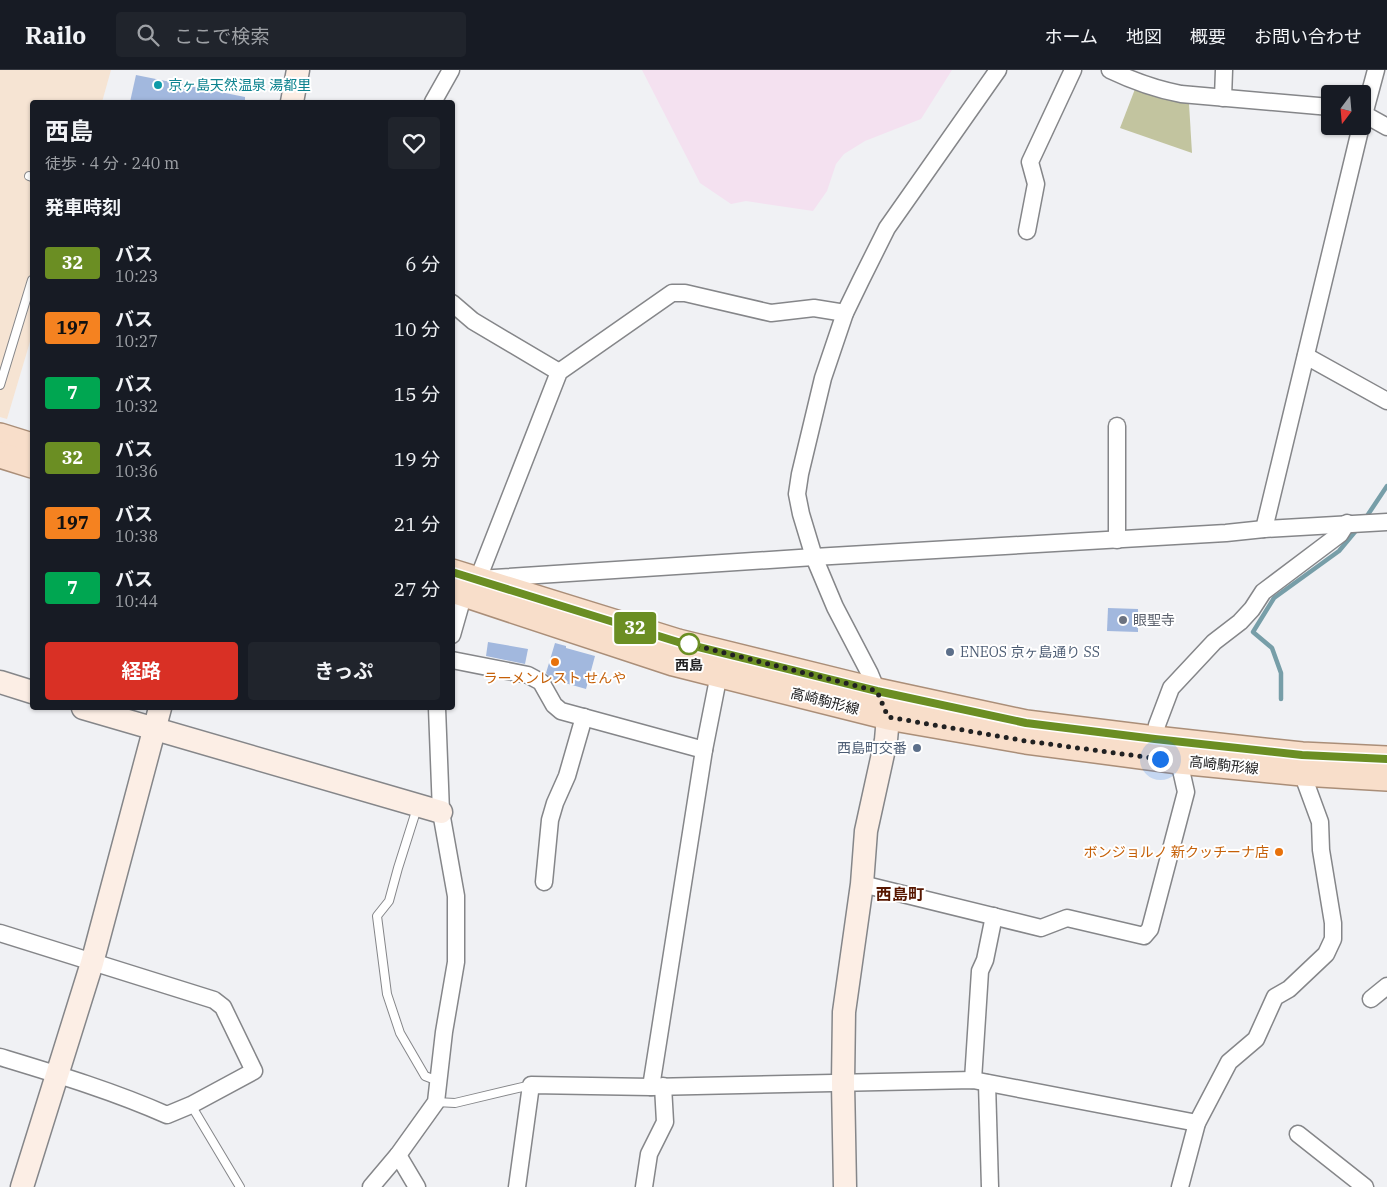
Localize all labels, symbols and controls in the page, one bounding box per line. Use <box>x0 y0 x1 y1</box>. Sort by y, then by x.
search box <box>116 12 466 57</box>
text: Railo <box>25 19 86 51</box>
icon: search <box>134 21 162 49</box>
text: ここで検索 <box>174 24 269 48</box>
text: ホーム <box>1045 25 1098 48</box>
text: 地図 <box>1126 25 1162 48</box>
text: 概要 <box>1190 25 1226 48</box>
text: お問い合わせ <box>1254 25 1362 48</box>
place label: 京ヶ島天然温泉 湯都里 <box>168 76 311 94</box>
marker: 京ヶ島天然温泉 湯都里 <box>152 79 164 91</box>
north arrow <box>1321 85 1371 135</box>
map controls <box>1321 85 1371 135</box>
text: 西島 <box>45 115 93 147</box>
button: heart <box>388 117 440 169</box>
text: 徒歩 · 4 分 · 240 m <box>45 153 179 173</box>
text: 発車時刻 <box>45 195 121 219</box>
text: バス <box>115 242 153 266</box>
text: 32 <box>62 251 83 274</box>
text: 6 分 <box>405 252 440 276</box>
text: 10:23 <box>115 266 158 286</box>
text: バス <box>115 307 153 331</box>
text: 197 <box>56 316 89 339</box>
text: 10 分 <box>394 317 440 341</box>
text: 10:27 <box>115 331 158 351</box>
text: バス <box>115 372 153 396</box>
text: 7 <box>67 381 78 404</box>
text: 15 分 <box>394 382 440 406</box>
text: 10:32 <box>115 396 158 416</box>
text: バス <box>115 437 153 461</box>
text: 32 <box>62 446 83 469</box>
text: 19 分 <box>394 447 440 471</box>
text: 10:36 <box>115 461 158 481</box>
text: バス <box>115 502 153 526</box>
text: 197 <box>56 511 89 534</box>
text: 21 分 <box>394 512 440 536</box>
text: 10:38 <box>115 526 158 546</box>
text: バス <box>115 567 153 591</box>
text: 7 <box>67 576 78 599</box>
text: 27 分 <box>394 577 440 601</box>
text: 10:44 <box>115 591 158 611</box>
place label: 眼聖寺 <box>1133 611 1175 629</box>
line badge: 32 <box>612 612 658 644</box>
marker: 眼聖寺 <box>1117 614 1129 626</box>
text: 32 <box>624 616 646 639</box>
marker: 西島 <box>678 633 700 655</box>
button: 経路 <box>45 642 238 700</box>
button: きっぷ <box>248 642 440 700</box>
place label: ENEOS 京ヶ島通り SS <box>960 643 1100 661</box>
marker: ENEOS 京ヶ島通り SS <box>944 646 956 658</box>
marker: ラーメンレスト せんや <box>549 656 561 668</box>
place label: 西島 <box>675 656 703 674</box>
place label: ラーメンレスト せんや <box>484 669 626 687</box>
street label: 高崎駒形線 <box>789 684 861 718</box>
place label: 西島町交番 <box>837 739 907 757</box>
marker: 西島町交番 <box>911 742 923 754</box>
your location <box>1148 747 1173 772</box>
street label: 高崎駒形線 <box>1188 752 1260 778</box>
place label: ボンジョルノ 新クッチーナ店 <box>1084 843 1269 861</box>
marker: ボンジョルノ 新クッチーナ店 <box>1273 846 1285 858</box>
district label: 西島町 <box>876 884 924 904</box>

